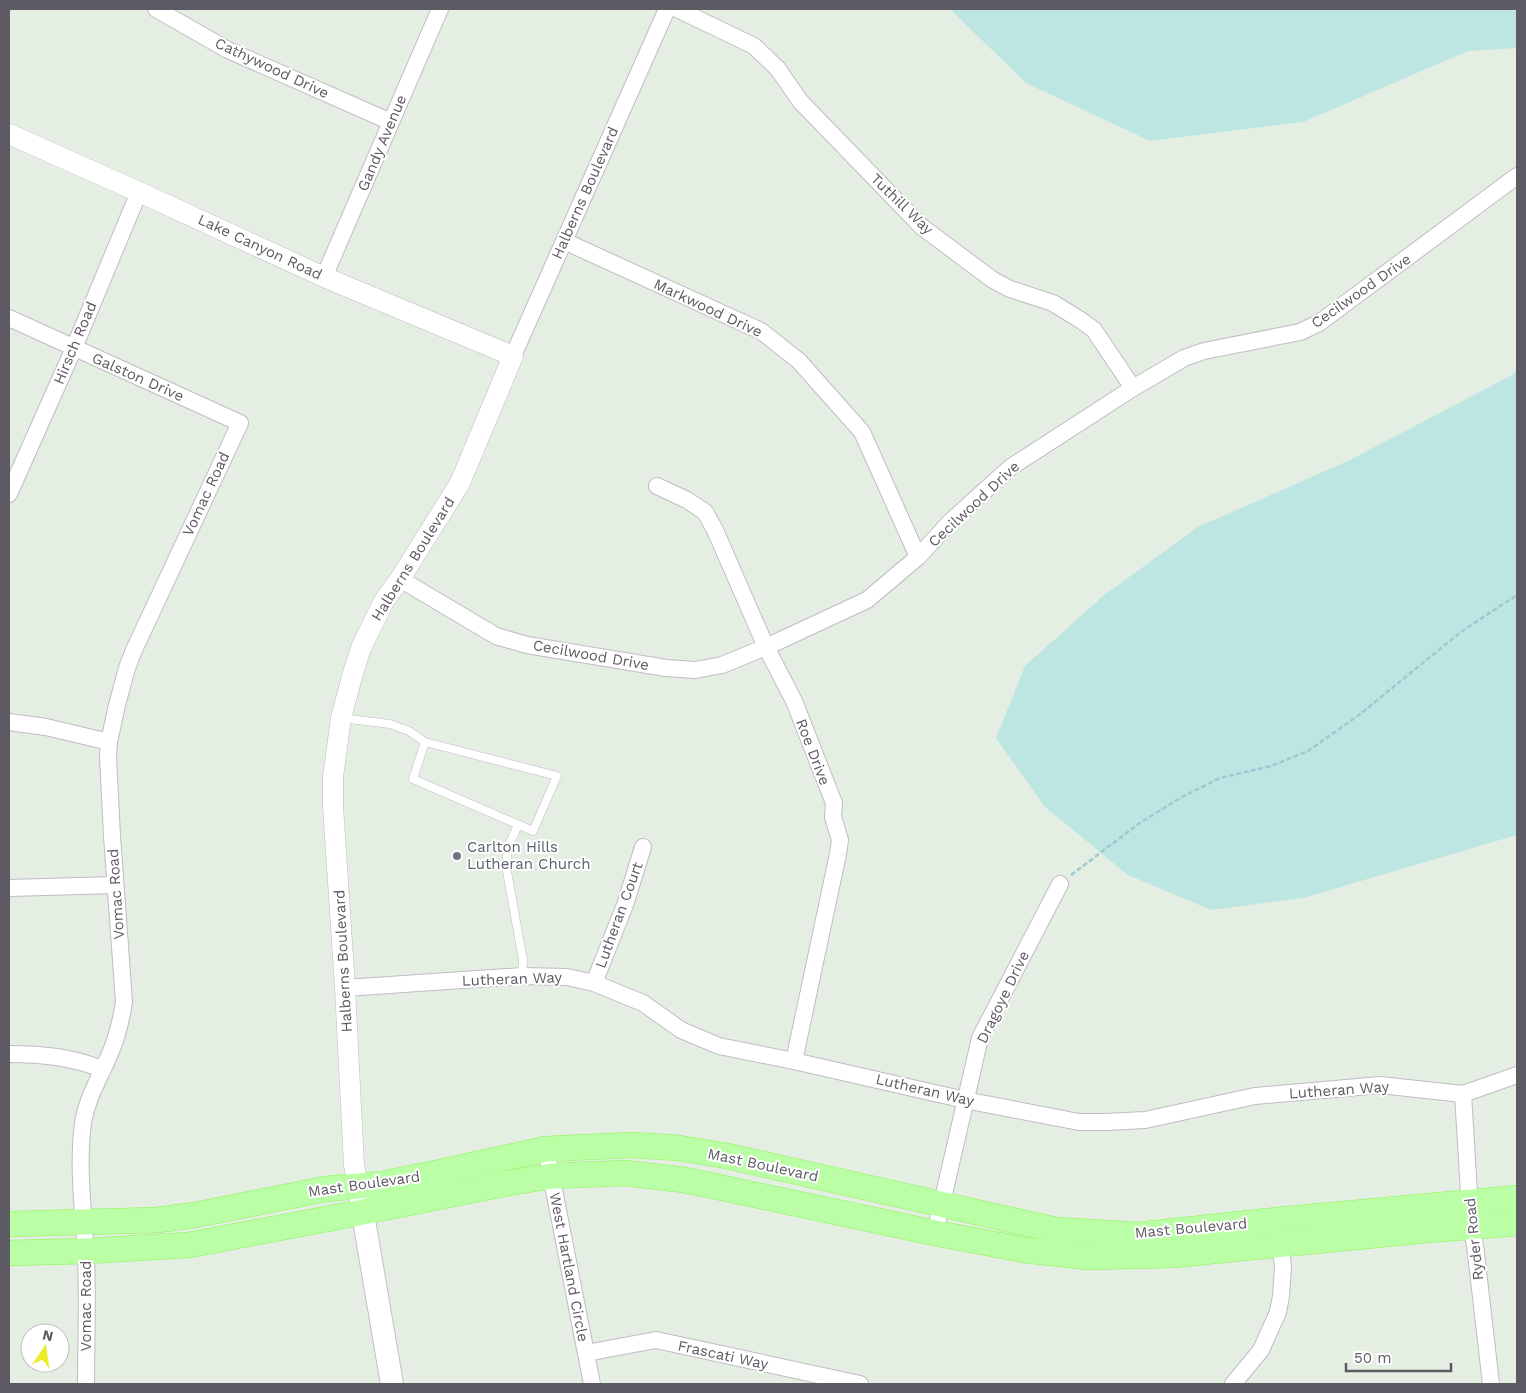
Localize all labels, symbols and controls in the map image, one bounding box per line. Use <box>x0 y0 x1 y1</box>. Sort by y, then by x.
street label: Cathywood Drive <box>212 34 332 102</box>
street label: Gandy Avenue <box>354 92 410 194</box>
street label: Halberns Boulevard <box>548 124 622 262</box>
street label: Tuthill Way <box>867 170 937 238</box>
street label: Lake Canyon Road <box>195 210 325 284</box>
street label: Cecilwood Drive <box>1308 250 1414 332</box>
street label: Markwood Drive <box>651 275 765 341</box>
street label: Hirsch Road <box>49 299 101 387</box>
street label: Galston Drive <box>89 349 187 405</box>
street label: Vomac Road <box>179 449 233 539</box>
street label: Cecilwood Drive <box>925 457 1023 551</box>
street label: Halberns Boulevard <box>367 494 459 624</box>
street label: Cecilwood Drive <box>531 636 651 674</box>
street label: Roe Drive <box>792 716 834 788</box>
place label: Carlton Hills Lutheran Church <box>467 838 590 873</box>
street label: Vomac Road <box>104 848 128 940</box>
marker: Carlton Hills Lutheran Church <box>451 850 463 862</box>
street label: Lutheran Court <box>591 859 647 971</box>
street label: Halberns Boulevard <box>330 889 356 1033</box>
street label: Dragoye Drive <box>973 948 1033 1046</box>
street label: Lutheran Way <box>462 968 563 990</box>
street label: Lutheran Way <box>874 1070 976 1110</box>
street label: Lutheran Way <box>1288 1078 1390 1102</box>
street label: Mast Boulevard <box>706 1144 820 1186</box>
street label: Mast Boulevard <box>307 1167 421 1201</box>
street label: West Hartland Circle <box>546 1191 592 1343</box>
street label: Ryder Road <box>1461 1197 1487 1281</box>
street label: Mast Boulevard <box>1134 1214 1248 1242</box>
street label: Vomac Road <box>77 1261 95 1351</box>
north arrow <box>20 1323 70 1373</box>
text: N <box>41 1326 55 1344</box>
street label: Frascati Way <box>676 1337 770 1373</box>
scale bar <box>1346 1340 1451 1372</box>
text: 50 m <box>1354 1349 1391 1367</box>

